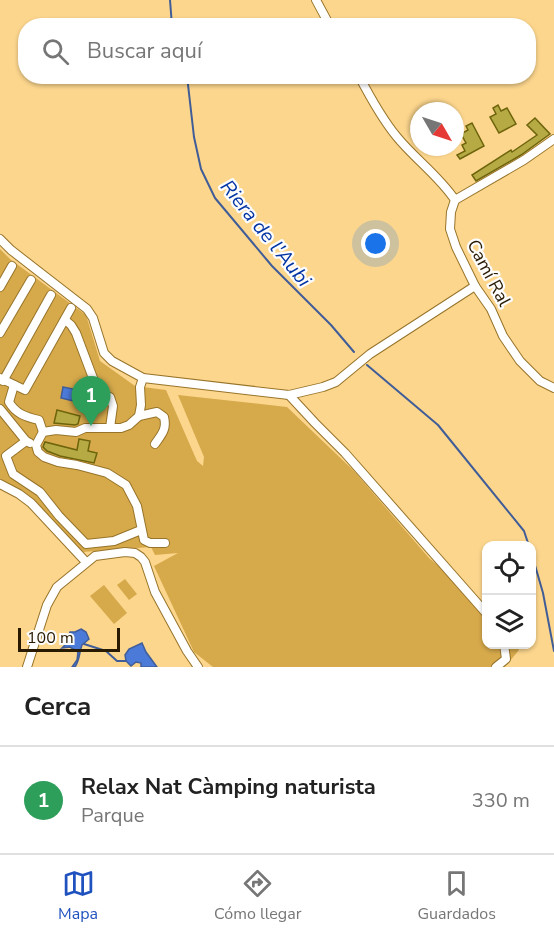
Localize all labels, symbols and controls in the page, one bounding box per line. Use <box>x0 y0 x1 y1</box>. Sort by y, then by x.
search box <box>18 18 536 84</box>
icon: search <box>39 35 72 68</box>
text: Buscar aquí <box>87 36 202 66</box>
north arrow <box>410 102 464 156</box>
water label: Riera de l'Aubi <box>214 174 317 293</box>
your location <box>361 229 390 258</box>
street label: Camí Ral <box>461 235 517 311</box>
pin: 1 <box>72 376 110 426</box>
map controls <box>482 541 536 649</box>
button: locate <box>482 541 536 595</box>
button: layers <box>482 595 536 649</box>
scale bar <box>18 625 120 652</box>
text: 100 m <box>27 627 74 649</box>
text: Cerca <box>24 689 91 724</box>
text: Relax Nat Càmping naturista <box>81 772 376 802</box>
text: 1 <box>38 787 50 814</box>
text: 330 m <box>472 787 530 814</box>
text: Parque <box>81 802 144 829</box>
tab: Mapa <box>58 867 98 925</box>
tab: Cómo llegar <box>214 867 301 925</box>
tab: Guardados <box>418 867 496 925</box>

